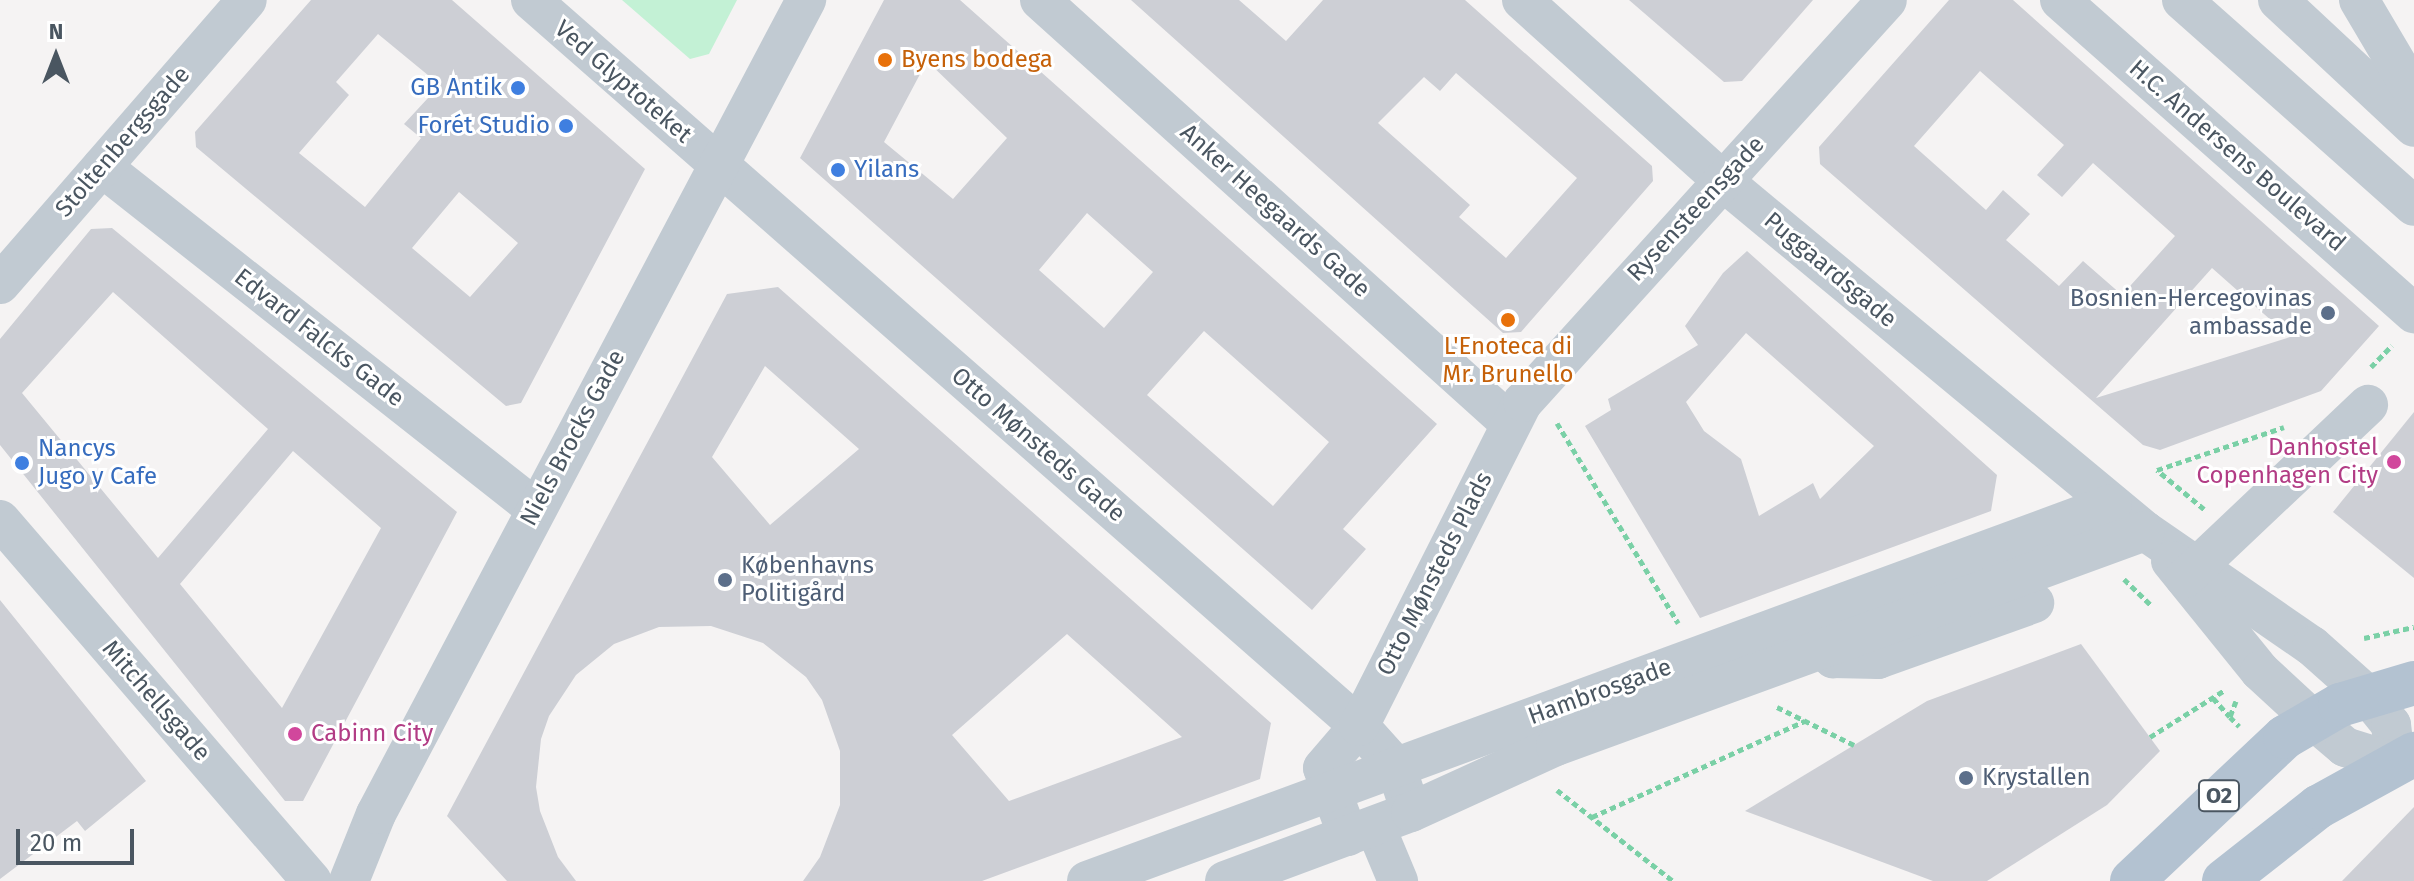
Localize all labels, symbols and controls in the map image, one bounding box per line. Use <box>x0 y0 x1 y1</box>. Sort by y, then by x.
street label: Ved Glyptoteket <box>549 15 697 149</box>
north arrow <box>16 16 96 96</box>
text: N <box>49 18 63 45</box>
place label: Byens bodega <box>901 46 1053 74</box>
marker: Byens bodega <box>876 51 894 69</box>
street label: H.C. Andersens Boulevard <box>2123 54 2351 258</box>
street label: Stoltenbergsgade <box>50 61 196 223</box>
place label: GB Antik <box>410 74 502 102</box>
marker: GB Antik <box>509 79 527 97</box>
place label: Forét Studio <box>418 112 550 140</box>
marker: Forét Studio <box>557 117 575 135</box>
street label: Anker Heegaards Gade <box>1174 118 1376 304</box>
street label: Rysensteensgade <box>1621 130 1771 288</box>
place label: Yilans <box>854 156 919 184</box>
marker: Yilans <box>829 161 847 179</box>
street label: Puggaardsgade <box>1758 206 1902 334</box>
street label: Edvard Falcks Gade <box>228 263 410 413</box>
place label: Bosnien-Hercegovinas ambassade <box>2070 285 2312 341</box>
marker: Bosnien-Hercegovinas ambassade <box>2319 304 2337 322</box>
marker: L'Enoteca di Mr. Brunello <box>1499 311 1517 329</box>
place label: L'Enoteca di Mr. Brunello <box>1442 333 1574 389</box>
street label: Niels Brocks Gade <box>515 345 631 531</box>
street label: Otto Mønsteds Gade <box>945 362 1131 528</box>
place label: Danhostel Copenhagen City <box>2197 434 2378 490</box>
place label: Nancys Jugo y Cafe <box>38 435 157 491</box>
marker: Danhostel Copenhagen City <box>2385 453 2403 471</box>
marker: Nancys Jugo y Cafe <box>13 454 31 472</box>
street label: Otto Mønsteds Plads <box>1371 467 1499 681</box>
place label: Københavns Politigård <box>741 552 874 608</box>
marker: Københavns Politigård <box>716 571 734 589</box>
street label: Mitchellsgade <box>96 635 216 767</box>
street label: Hambrosgade <box>1524 653 1676 731</box>
place label: Cabinn City <box>311 720 433 748</box>
marker: Cabinn City <box>286 725 304 743</box>
place label: Krystallen <box>1982 764 2091 792</box>
marker: Krystallen <box>1957 769 1975 787</box>
road number: O2 <box>2197 778 2241 814</box>
scale bar <box>20 813 138 863</box>
text: 20 m <box>30 829 82 857</box>

